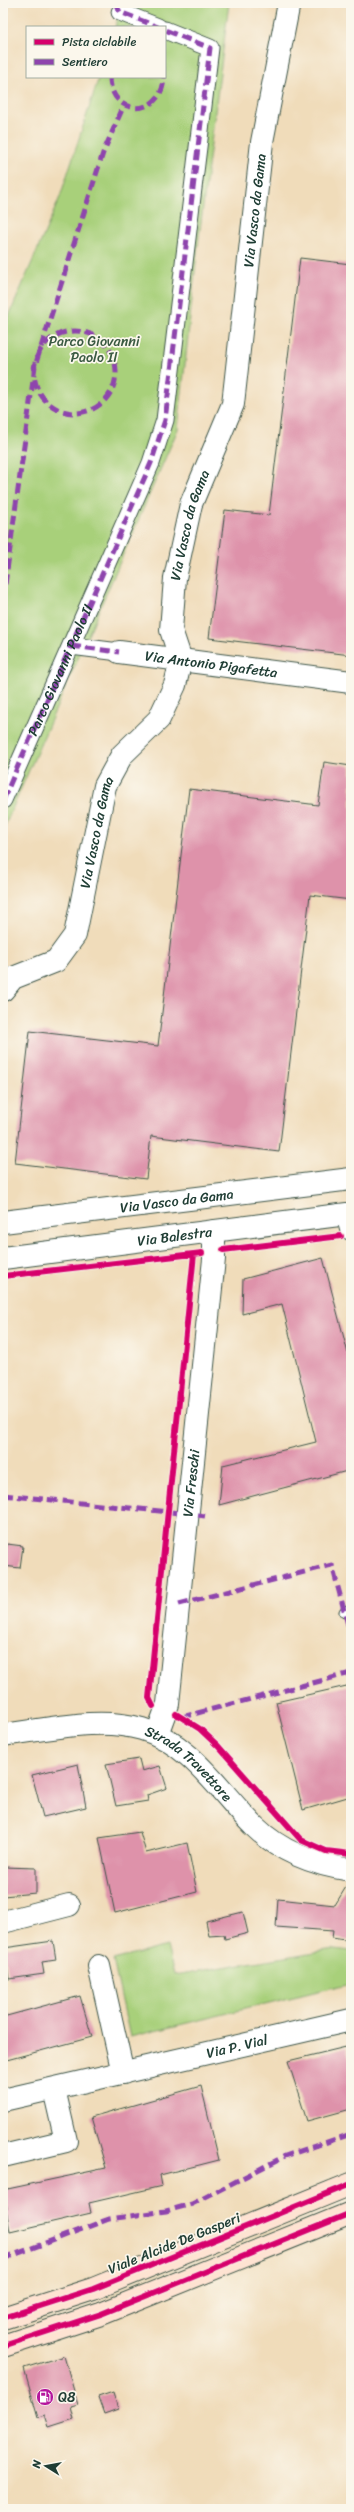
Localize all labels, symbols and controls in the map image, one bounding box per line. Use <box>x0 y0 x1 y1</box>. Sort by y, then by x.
legend <box>26 26 166 78</box>
text: Pista ciclabile <box>62 31 136 53</box>
text: Sentiero <box>62 51 108 73</box>
street label: Via Vasco da Gama <box>236 152 274 269</box>
park label: Parco Giovanni Paolo II <box>48 329 141 370</box>
street label: Via Vasco da Gama <box>163 466 217 583</box>
street label: Parco Giovanni Paolo II <box>21 600 101 740</box>
street label: Via Antonio Pigafetta <box>143 643 279 685</box>
street label: Via Vasco da Gama <box>73 771 121 891</box>
street label: Via Vasco da Gama <box>119 1182 235 1220</box>
street label: Via Balestra <box>136 1219 214 1254</box>
street label: Via Freschi <box>175 1447 207 1518</box>
street label: Strada Travettore <box>141 1719 239 1808</box>
street label: Via P. Vial <box>204 2027 271 2066</box>
street label: Viale Alcide De Gasperi <box>104 2205 245 2281</box>
place label: Q8 <box>58 2385 76 2410</box>
fuel station icon: Q8 <box>35 2387 55 2407</box>
north arrow <box>26 2446 66 2486</box>
text: N <box>26 2458 47 2471</box>

